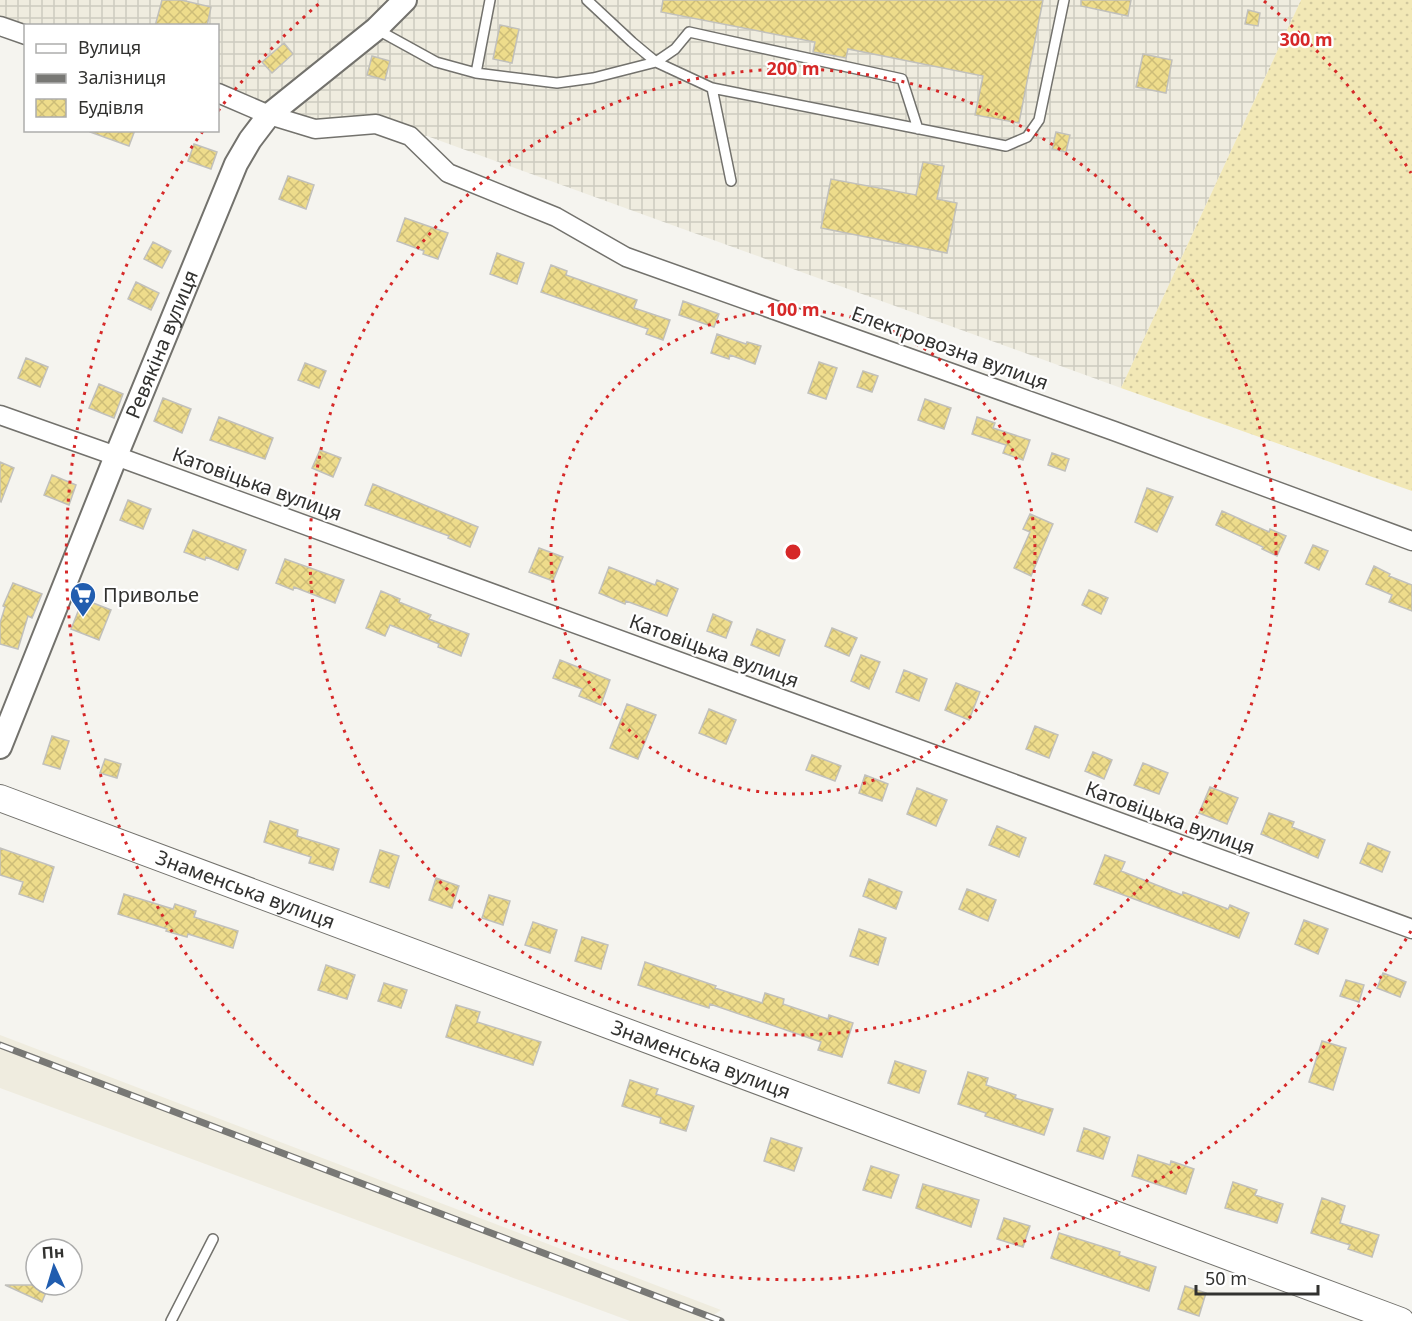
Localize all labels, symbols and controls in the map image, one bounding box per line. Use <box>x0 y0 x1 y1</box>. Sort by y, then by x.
legend <box>24 24 219 132</box>
text: 300 m <box>1279 27 1333 51</box>
text: Вулиця <box>78 35 141 59</box>
text: 200 m <box>766 56 820 80</box>
text: Залізниця <box>78 65 166 89</box>
text: Будівля <box>78 95 144 119</box>
street label: Ревякіна вулиця <box>119 266 204 423</box>
text: 100 m <box>766 297 820 321</box>
street label: Електровозна вулиця <box>848 299 1052 396</box>
street label: Катовіцька вулиця <box>169 440 346 527</box>
centre of rings <box>783 542 803 562</box>
supermarket icon: Приволье <box>68 580 98 618</box>
place label: Приволье <box>103 581 199 608</box>
street label: Катовіцька вулиця <box>626 607 803 694</box>
street label: Катовіцька вулиця <box>1082 774 1259 861</box>
street label: Знаменська вулиця <box>152 843 339 935</box>
street label: Знаменська вулиця <box>608 1013 794 1105</box>
north arrow <box>24 1237 84 1297</box>
text: Пн <box>41 1240 65 1264</box>
scale bar <box>1196 1258 1318 1296</box>
text: 50 m <box>1205 1266 1247 1290</box>

